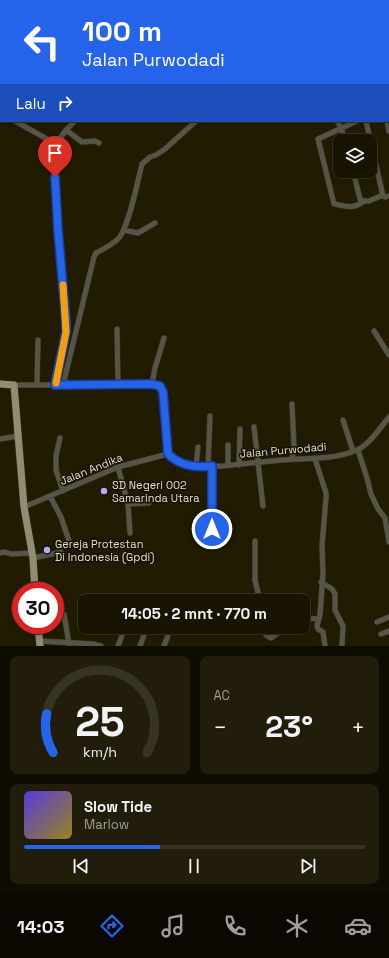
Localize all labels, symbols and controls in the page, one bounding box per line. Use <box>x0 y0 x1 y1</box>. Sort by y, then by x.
text: 100 m <box>82 13 162 49</box>
icon: left <box>16 16 68 68</box>
text: Jalan Purwodadi <box>82 48 225 71</box>
icon: right <box>54 92 76 114</box>
text: Lalu <box>16 94 46 113</box>
map controls <box>333 134 377 178</box>
button: layers <box>333 134 377 178</box>
pin <box>38 136 72 177</box>
icon: arrive <box>44 142 66 164</box>
street label: Jalan Purwodadi <box>239 439 327 461</box>
street label: Jalan Andika <box>58 450 125 488</box>
place label: SD Negeri 002 Samarinda Utara <box>112 478 200 505</box>
marker: SD Negeri 002 Samarinda Utara <box>99 486 109 496</box>
position arrow <box>191 508 233 550</box>
place label: Gereja Protestan Di Indonesia (Gpdi) <box>55 537 154 564</box>
marker: Gereja Protestan Di Indonesia (Gpdi) <box>42 545 52 555</box>
speed limit sign: 30 <box>12 582 64 634</box>
text: 14:05 · 2 mnt · 770 m <box>121 604 267 623</box>
text: AC <box>214 687 230 704</box>
text: 25 <box>75 695 125 748</box>
text: 23° <box>265 707 313 746</box>
text: − <box>214 713 227 741</box>
text: + <box>351 713 365 741</box>
text: km/h <box>83 743 117 761</box>
text: Slow Tide <box>84 797 152 816</box>
text: Marlow <box>84 816 129 833</box>
icon: previous <box>70 855 92 877</box>
icon: pause <box>183 855 205 877</box>
icon: next <box>297 855 319 877</box>
icon: directions <box>98 912 126 940</box>
icon: music <box>159 912 187 940</box>
icon: phone <box>221 912 249 940</box>
icon: climate <box>283 912 311 940</box>
icon: car <box>344 912 372 940</box>
text: 14:03 <box>17 915 64 938</box>

